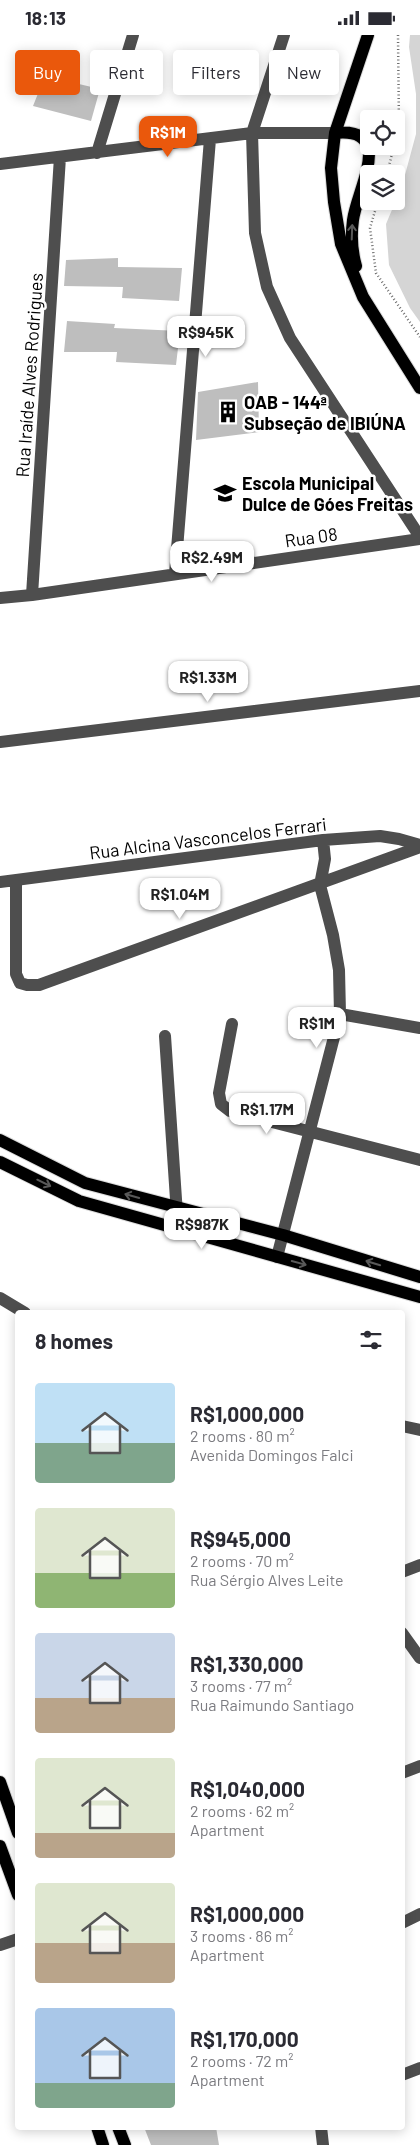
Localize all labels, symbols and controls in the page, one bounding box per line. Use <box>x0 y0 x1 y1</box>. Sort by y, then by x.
text: 18:13 <box>25 6 66 29</box>
chip: Buy <box>15 50 80 95</box>
chip: Rent <box>90 50 163 95</box>
chip: Filters <box>173 50 259 95</box>
chip: New <box>269 50 339 95</box>
map controls <box>360 110 405 210</box>
button: locate <box>360 110 405 155</box>
pin: R$1M <box>138 115 198 158</box>
text: R$1M <box>150 122 186 141</box>
button: layers <box>360 165 405 210</box>
one-way arrow <box>348 225 357 241</box>
street label: Rua Iraíde Alves Rodrigues <box>11 272 47 478</box>
pin: R$945K <box>165 315 247 358</box>
text: R$945K <box>178 322 234 341</box>
place label: OAB - 144ª Subseção de IBIÚNA <box>244 391 406 434</box>
building icon: OAB - 144ª Subseção de IBIÚNA <box>215 399 241 425</box>
place label: Escola Municipal Dulce de Góes Freitas <box>242 472 413 515</box>
school or university icon: Escola Municipal Dulce de Góes Freitas <box>212 480 238 506</box>
street label: Rua 08 <box>283 522 339 552</box>
pin: R$2.49M <box>166 541 258 583</box>
text: R$2.49M <box>181 547 243 566</box>
pin: R$1.33M <box>162 661 254 703</box>
text: R$1.33M <box>179 667 237 686</box>
street label: Rua Alcina Vasconcelos Ferrari <box>88 813 328 863</box>
pin: R$1.04M <box>134 877 226 920</box>
text: R$1.04M <box>151 884 209 903</box>
pin: R$1M <box>287 1007 347 1049</box>
text: R$1M <box>299 1013 335 1032</box>
pin: R$1.17M <box>221 1093 313 1135</box>
text: R$1.17M <box>240 1099 294 1118</box>
one-way arrow <box>36 1179 51 1189</box>
one-way arrow <box>125 1191 141 1201</box>
pin: R$987K <box>161 1207 243 1250</box>
text: R$987K <box>175 1214 229 1233</box>
one-way arrow <box>366 1257 382 1267</box>
one-way arrow <box>290 1259 306 1269</box>
icon: filters <box>357 1326 385 1354</box>
text: 8 homes <box>35 1328 113 1353</box>
text: R$1,000,000 <box>190 1401 304 1426</box>
icon: home <box>75 1403 135 1463</box>
text: 2 rooms · 80 m² <box>190 1426 295 1445</box>
text: Avenida Domingos Falci <box>190 1445 354 1464</box>
text: R$945,000 <box>190 1526 291 1551</box>
icon: home <box>75 1528 135 1588</box>
text: 2 rooms · 70 m² <box>190 1551 294 1570</box>
text: Rua Sérgio Alves Leite <box>190 1570 344 1589</box>
text: R$1,330,000 <box>190 1651 303 1676</box>
icon: home <box>75 1653 135 1713</box>
text: 3 rooms · 77 m² <box>190 1676 292 1695</box>
text: Rua Raimundo Santiago <box>190 1695 354 1714</box>
text: R$1,040,000 <box>190 1776 305 1801</box>
icon: home <box>75 1778 135 1838</box>
text: 2 rooms · 62 m² <box>190 1801 294 1820</box>
text: Apartment <box>190 1820 265 1839</box>
text: R$1,000,000 <box>190 1901 304 1926</box>
icon: home <box>75 1903 135 1963</box>
text: 3 rooms · 86 m² <box>190 1926 294 1945</box>
text: Apartment <box>190 1945 265 1964</box>
text: R$1,170,000 <box>190 2026 299 2051</box>
icon: home <box>75 2028 135 2088</box>
text: 2 rooms · 72 m² <box>190 2051 293 2070</box>
text: Apartment <box>190 2070 265 2089</box>

